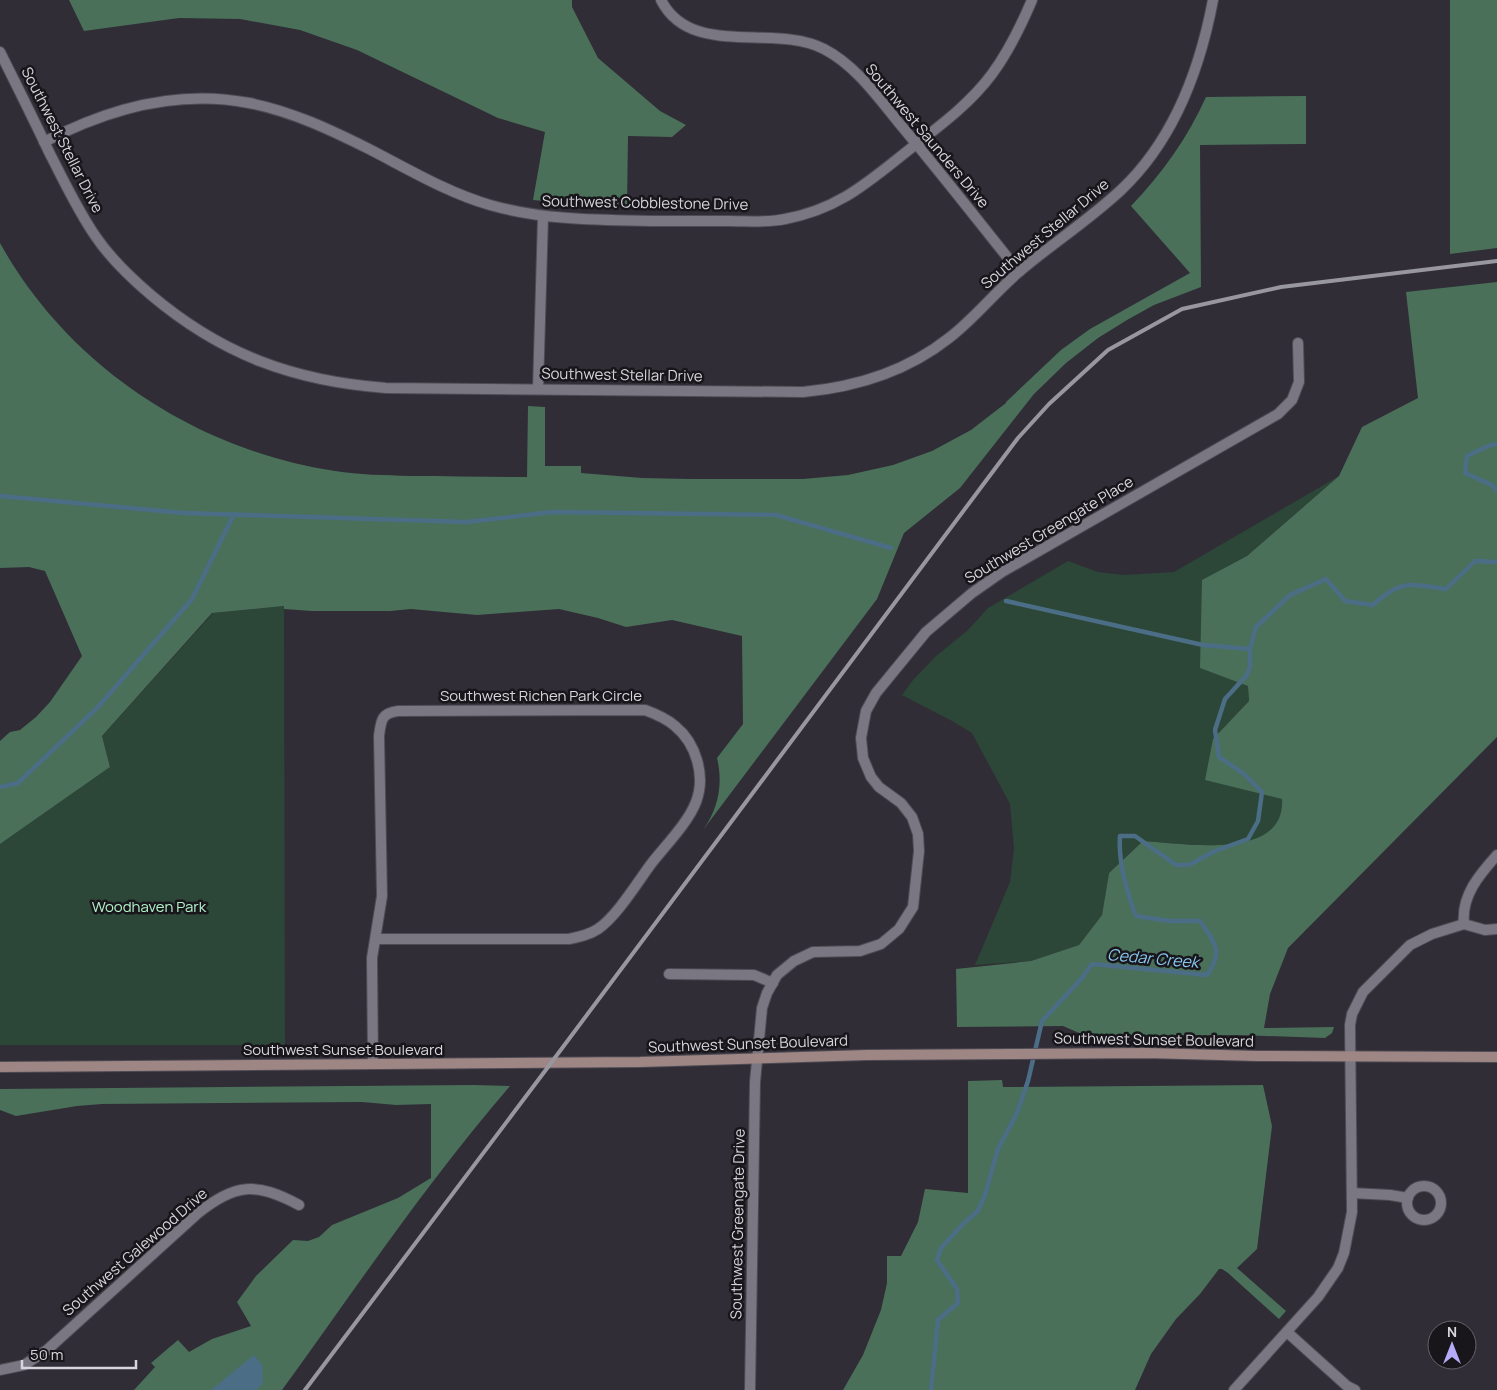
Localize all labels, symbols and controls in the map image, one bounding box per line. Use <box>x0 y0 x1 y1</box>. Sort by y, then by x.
street label: Southwest Saunders Drive <box>861 59 994 213</box>
street label: Southwest Stellar Drive <box>16 63 109 217</box>
street label: Southwest Stellar Drive <box>976 174 1113 294</box>
street label: Southwest Cobblestone Drive <box>542 190 749 215</box>
street label: Southwest Stellar Drive <box>541 363 703 386</box>
street label: Southwest Greengate Place <box>960 471 1137 588</box>
street label: Southwest Richen Park Circle <box>440 685 642 706</box>
park label: Woodhaven Park <box>92 896 207 917</box>
water label: Cedar Creek <box>1106 943 1202 973</box>
street label: Southwest Sunset Boulevard <box>1054 1027 1254 1052</box>
street label: Southwest Sunset Boulevard <box>648 1030 848 1057</box>
street label: Southwest Sunset Boulevard <box>243 1039 443 1060</box>
street label: Southwest Greengate Drive <box>725 1128 750 1319</box>
street label: Southwest Galewood Drive <box>58 1183 212 1320</box>
north arrow <box>1427 1320 1477 1370</box>
text: N <box>1447 1322 1457 1341</box>
scale bar <box>22 1338 136 1370</box>
text: 50 m <box>30 1344 64 1365</box>

